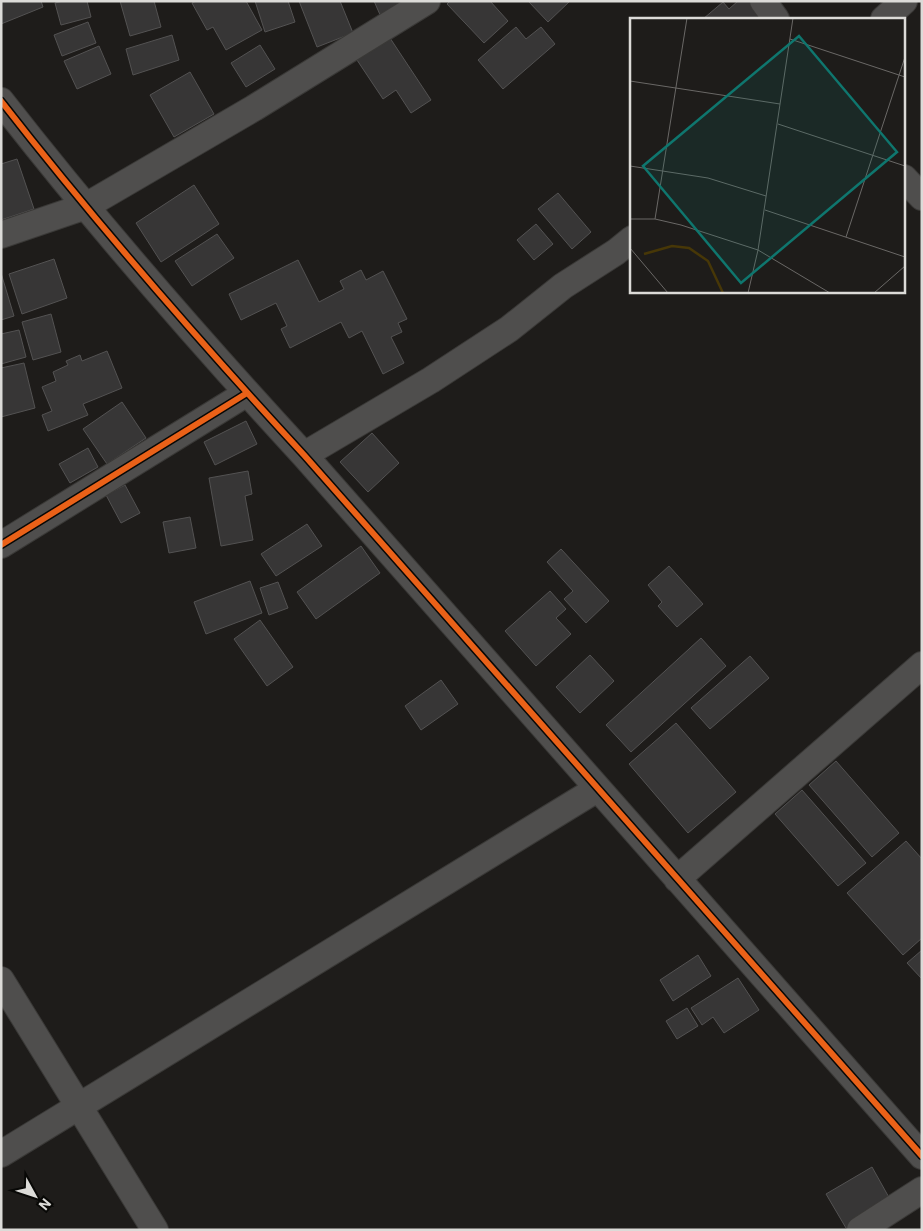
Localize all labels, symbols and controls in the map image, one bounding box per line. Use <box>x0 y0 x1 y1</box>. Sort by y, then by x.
inset map <box>630 18 906 292</box>
north arrow <box>10 1171 60 1221</box>
text: N <box>36 1195 54 1213</box>

